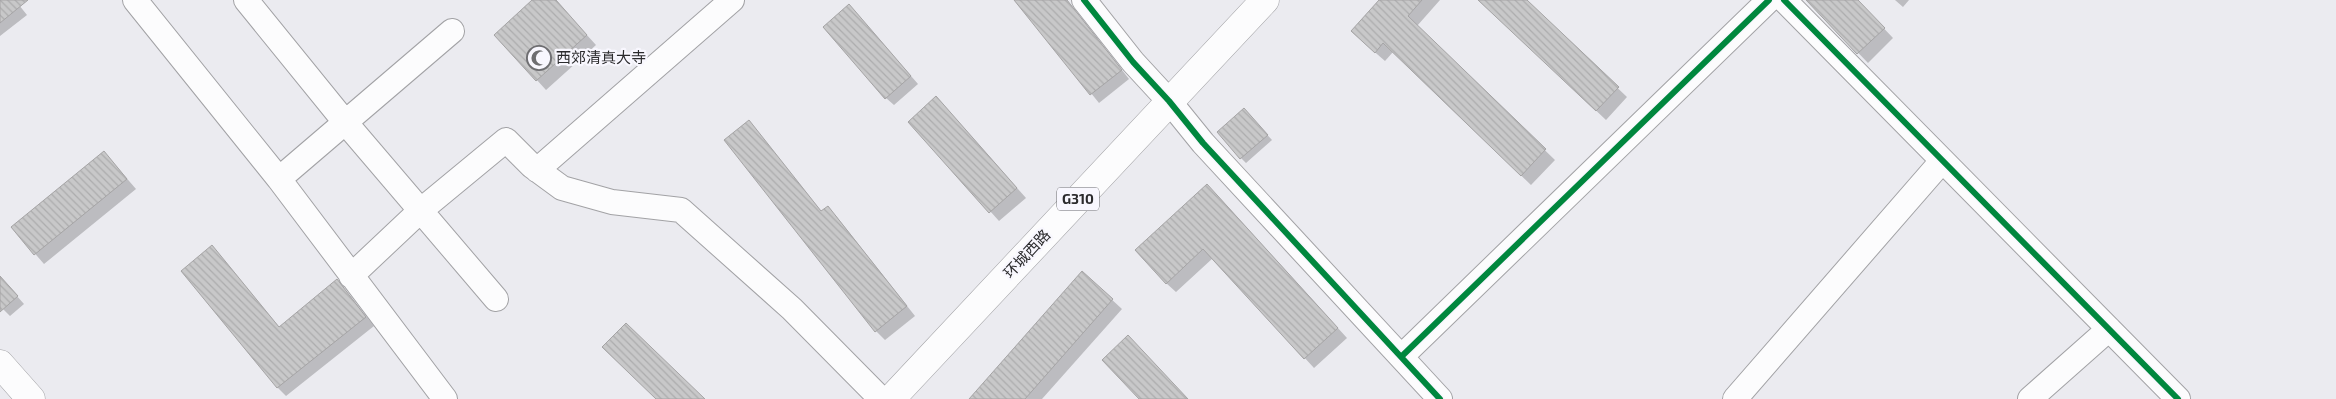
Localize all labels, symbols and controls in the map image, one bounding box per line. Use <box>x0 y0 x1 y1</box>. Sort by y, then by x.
mosque icon: 西郊清真大寺 <box>526 45 552 71</box>
place label: 西郊清真大寺 <box>556 48 646 66</box>
road number: G310 <box>1057 188 1099 210</box>
street label: 环城西路 <box>999 225 1053 281</box>

